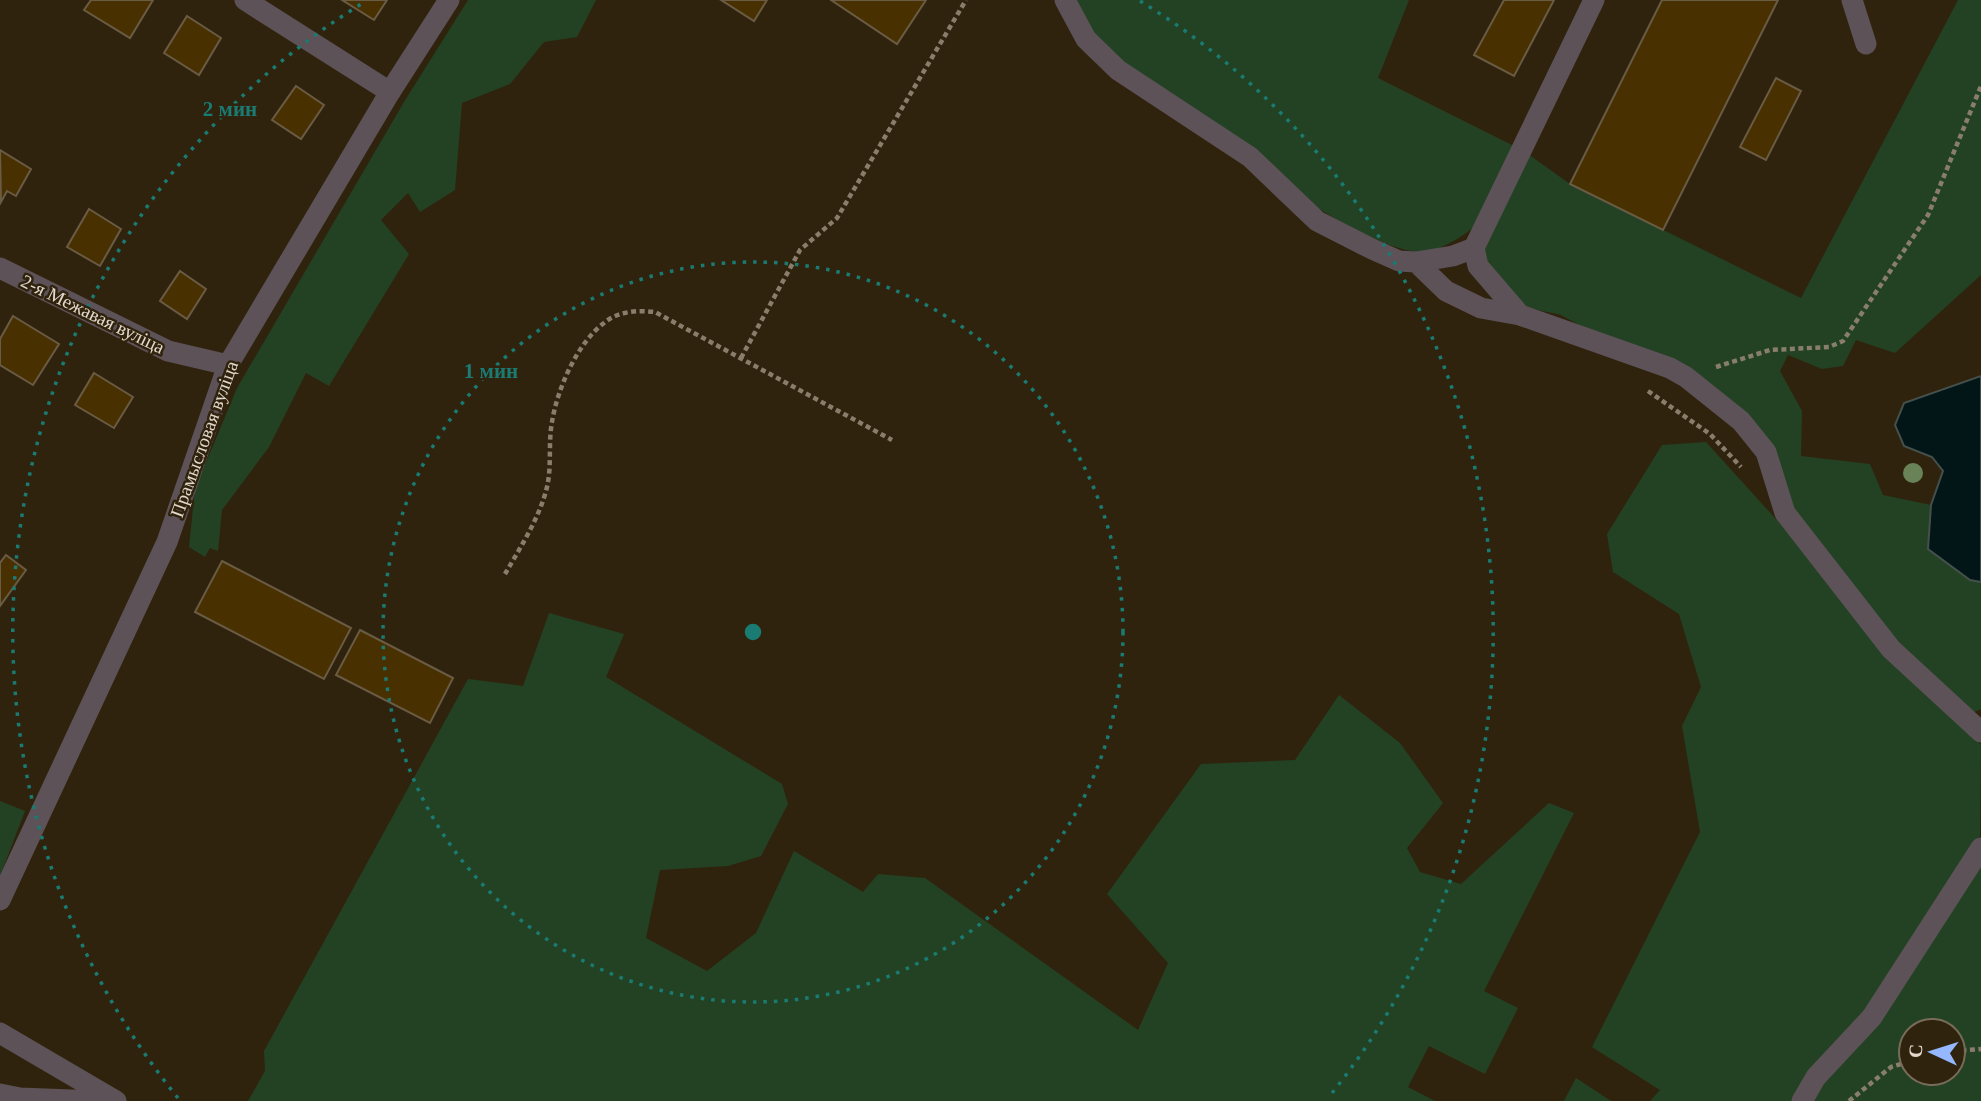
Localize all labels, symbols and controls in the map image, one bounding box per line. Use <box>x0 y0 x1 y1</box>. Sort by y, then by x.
text: 2 мин <box>203 97 257 121</box>
street label: 2-я Межавая вуліца <box>18 270 169 358</box>
street label: Прамысловая вуліца <box>166 357 242 520</box>
text: 1 мин <box>464 359 518 383</box>
centre of rings <box>741 620 765 644</box>
north arrow <box>1897 1017 1967 1087</box>
text: С <box>1905 1043 1926 1058</box>

